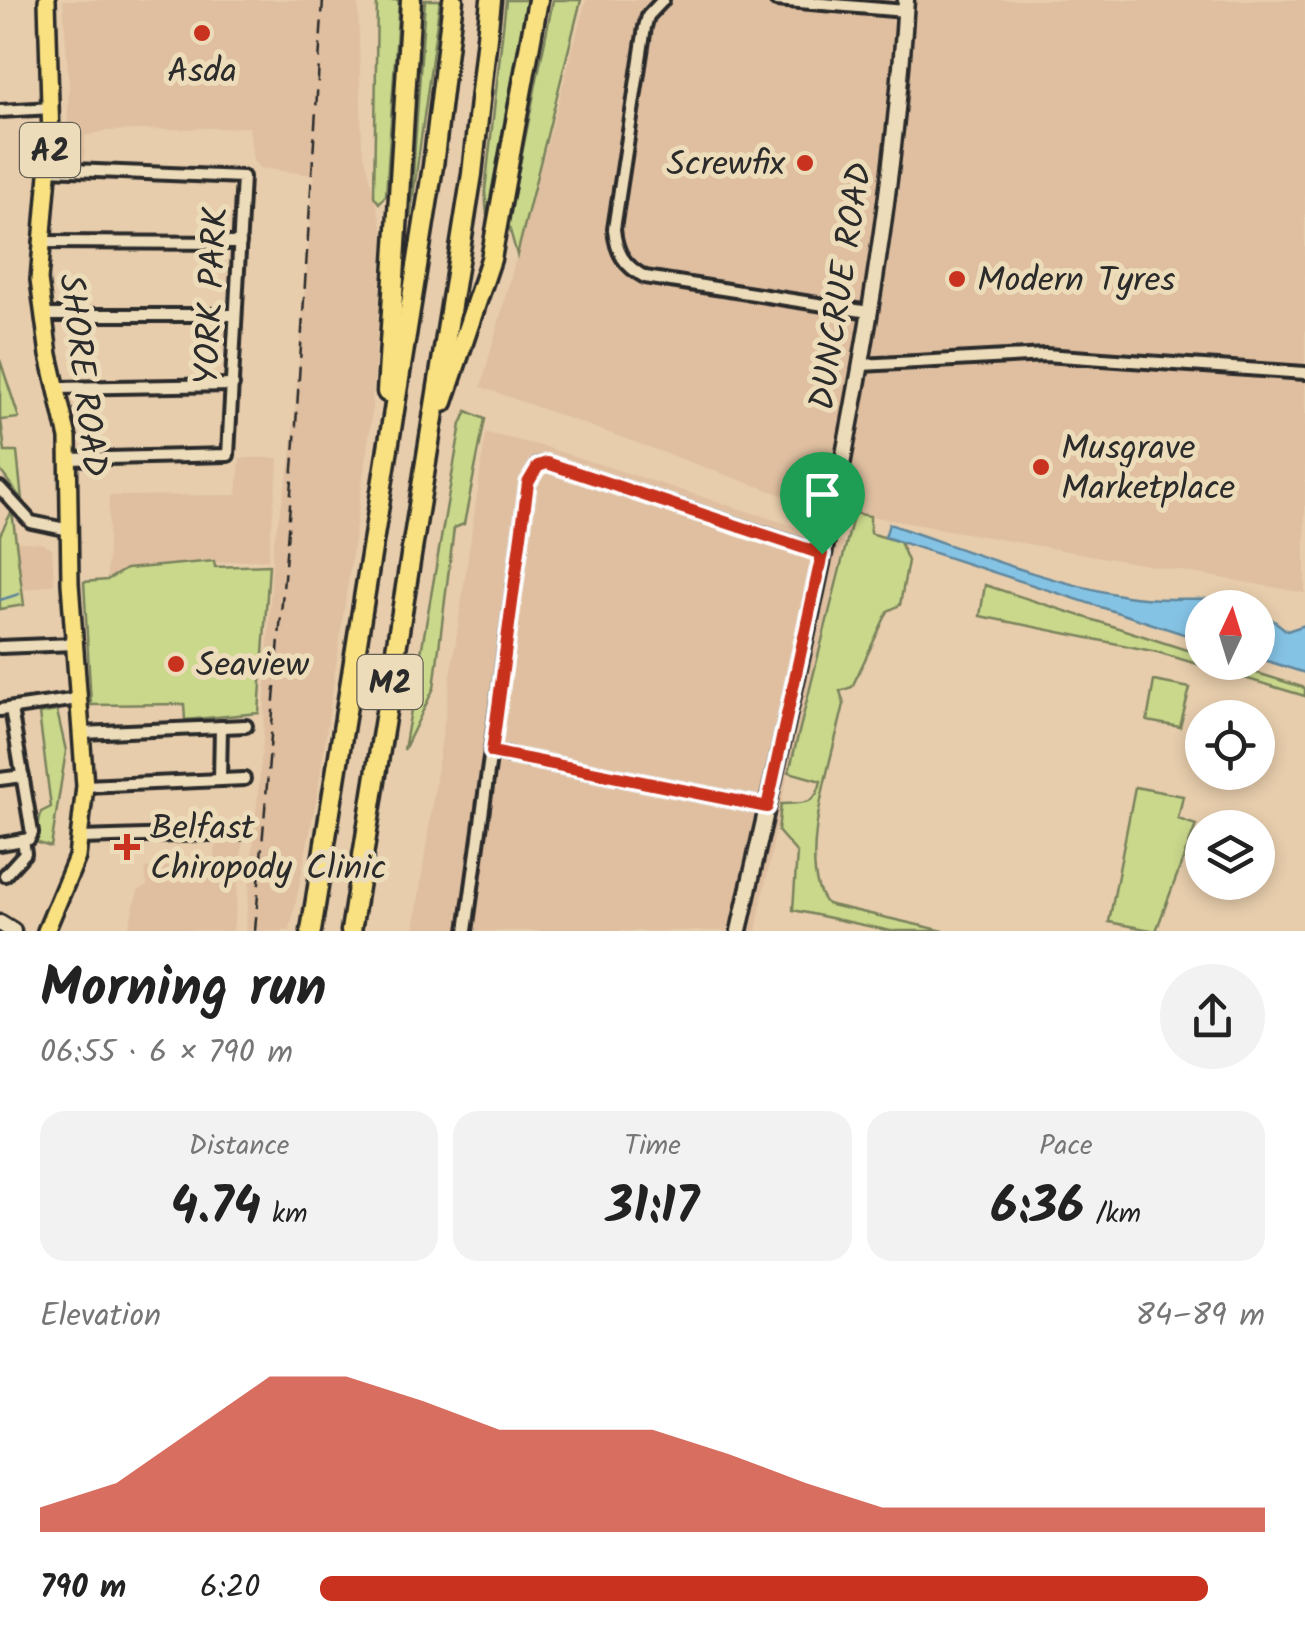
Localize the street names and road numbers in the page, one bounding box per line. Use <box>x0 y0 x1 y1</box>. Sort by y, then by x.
road number: A2 <box>20 123 80 177</box>
street label: DUNCRUE ROAD <box>796 159 890 414</box>
street label: YORK PARK <box>180 205 246 387</box>
street label: SHORE ROAD <box>41 271 121 480</box>
road number: M2 <box>358 655 422 709</box>

